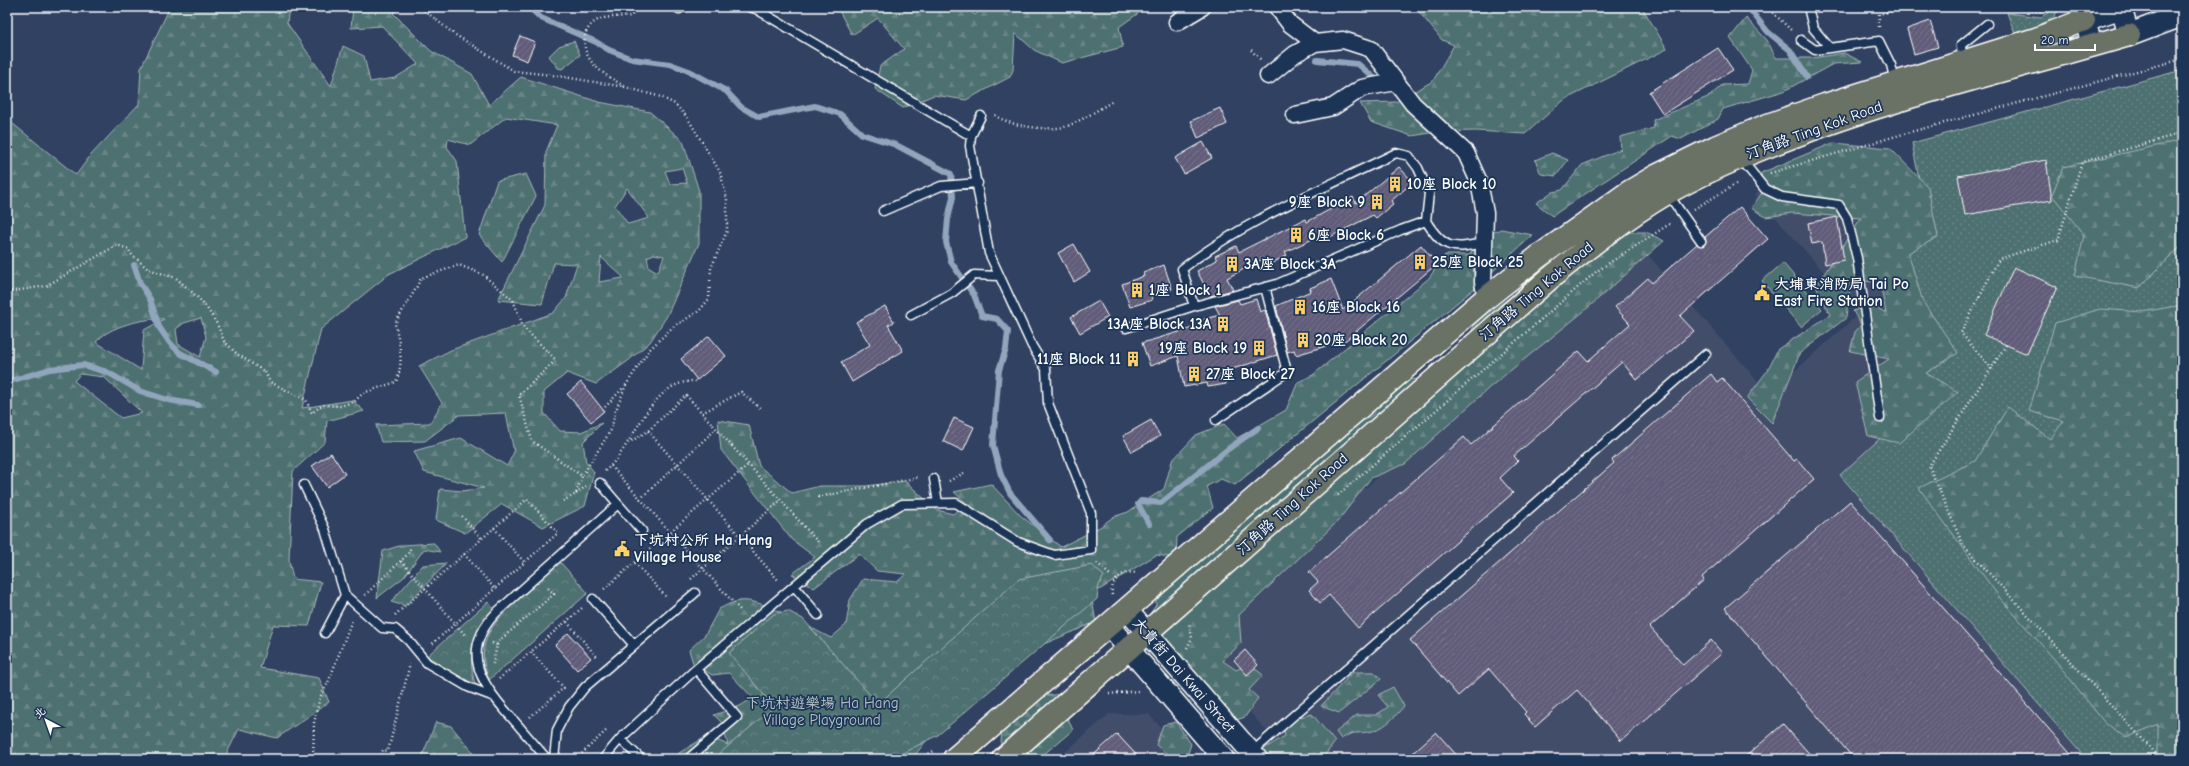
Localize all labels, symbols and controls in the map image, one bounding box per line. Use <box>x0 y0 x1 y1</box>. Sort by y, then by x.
scale bar <box>2035 26 2095 52</box>
text: 20 m <box>2041 33 2069 47</box>
street label: 汀角路 Ting Kok Road <box>1743 97 1885 163</box>
building icon: 10座 Block 10 <box>1386 175 1404 193</box>
place label: 10座 Block 10 <box>1407 175 1496 193</box>
place label: 9座 Block 9 <box>1289 193 1365 211</box>
building icon: 9座 Block 9 <box>1368 193 1386 211</box>
building icon: 6座 Block 6 <box>1287 226 1305 244</box>
place label: 6座 Block 6 <box>1308 226 1384 244</box>
street label: 汀角路 Ting Kok Road <box>1475 238 1597 344</box>
building icon: 25座 Block 25 <box>1411 253 1429 271</box>
place label: 25座 Block 25 <box>1432 253 1523 271</box>
building icon: 3A座 Block 3A <box>1223 255 1241 273</box>
place label: 3A座 Block 3A <box>1244 255 1337 273</box>
place label: 大埔東消防局 Tai Po East Fire Station <box>1774 275 1909 310</box>
building icon: 1座 Block 1 <box>1128 281 1146 299</box>
place label: 1座 Block 1 <box>1149 281 1221 299</box>
public building icon: 大埔東消防局 Tai Po East Fire Station <box>1753 284 1771 302</box>
building icon: 16座 Block 16 <box>1291 298 1309 316</box>
place label: 16座 Block 16 <box>1312 298 1400 316</box>
place label: 13A座 Block 13A <box>1107 315 1212 333</box>
building icon: 13A座 Block 13A <box>1214 315 1232 333</box>
building icon: 20座 Block 20 <box>1294 331 1312 349</box>
place label: 20座 Block 20 <box>1315 331 1408 349</box>
place label: 19座 Block 19 <box>1159 339 1247 357</box>
building icon: 19座 Block 19 <box>1250 339 1268 357</box>
place label: 11座 Block 11 <box>1037 350 1121 368</box>
building icon: 11座 Block 11 <box>1124 350 1142 368</box>
building icon: 27座 Block 27 <box>1185 365 1203 383</box>
place label: 27座 Block 27 <box>1206 365 1295 383</box>
street label: 汀角路 Ting Kok Road <box>1233 449 1351 559</box>
place label: 下坑村公所 Ha Hang Village House <box>634 531 773 566</box>
public building icon: 下坑村公所 Ha Hang Village House <box>613 540 631 558</box>
street label: 大貴街 Dai Kwai Street <box>1129 614 1239 737</box>
park label: 下坑村遊樂場 Ha Hang Village Playground <box>745 694 899 729</box>
north arrow <box>26 700 66 740</box>
text: 北 <box>31 704 48 721</box>

